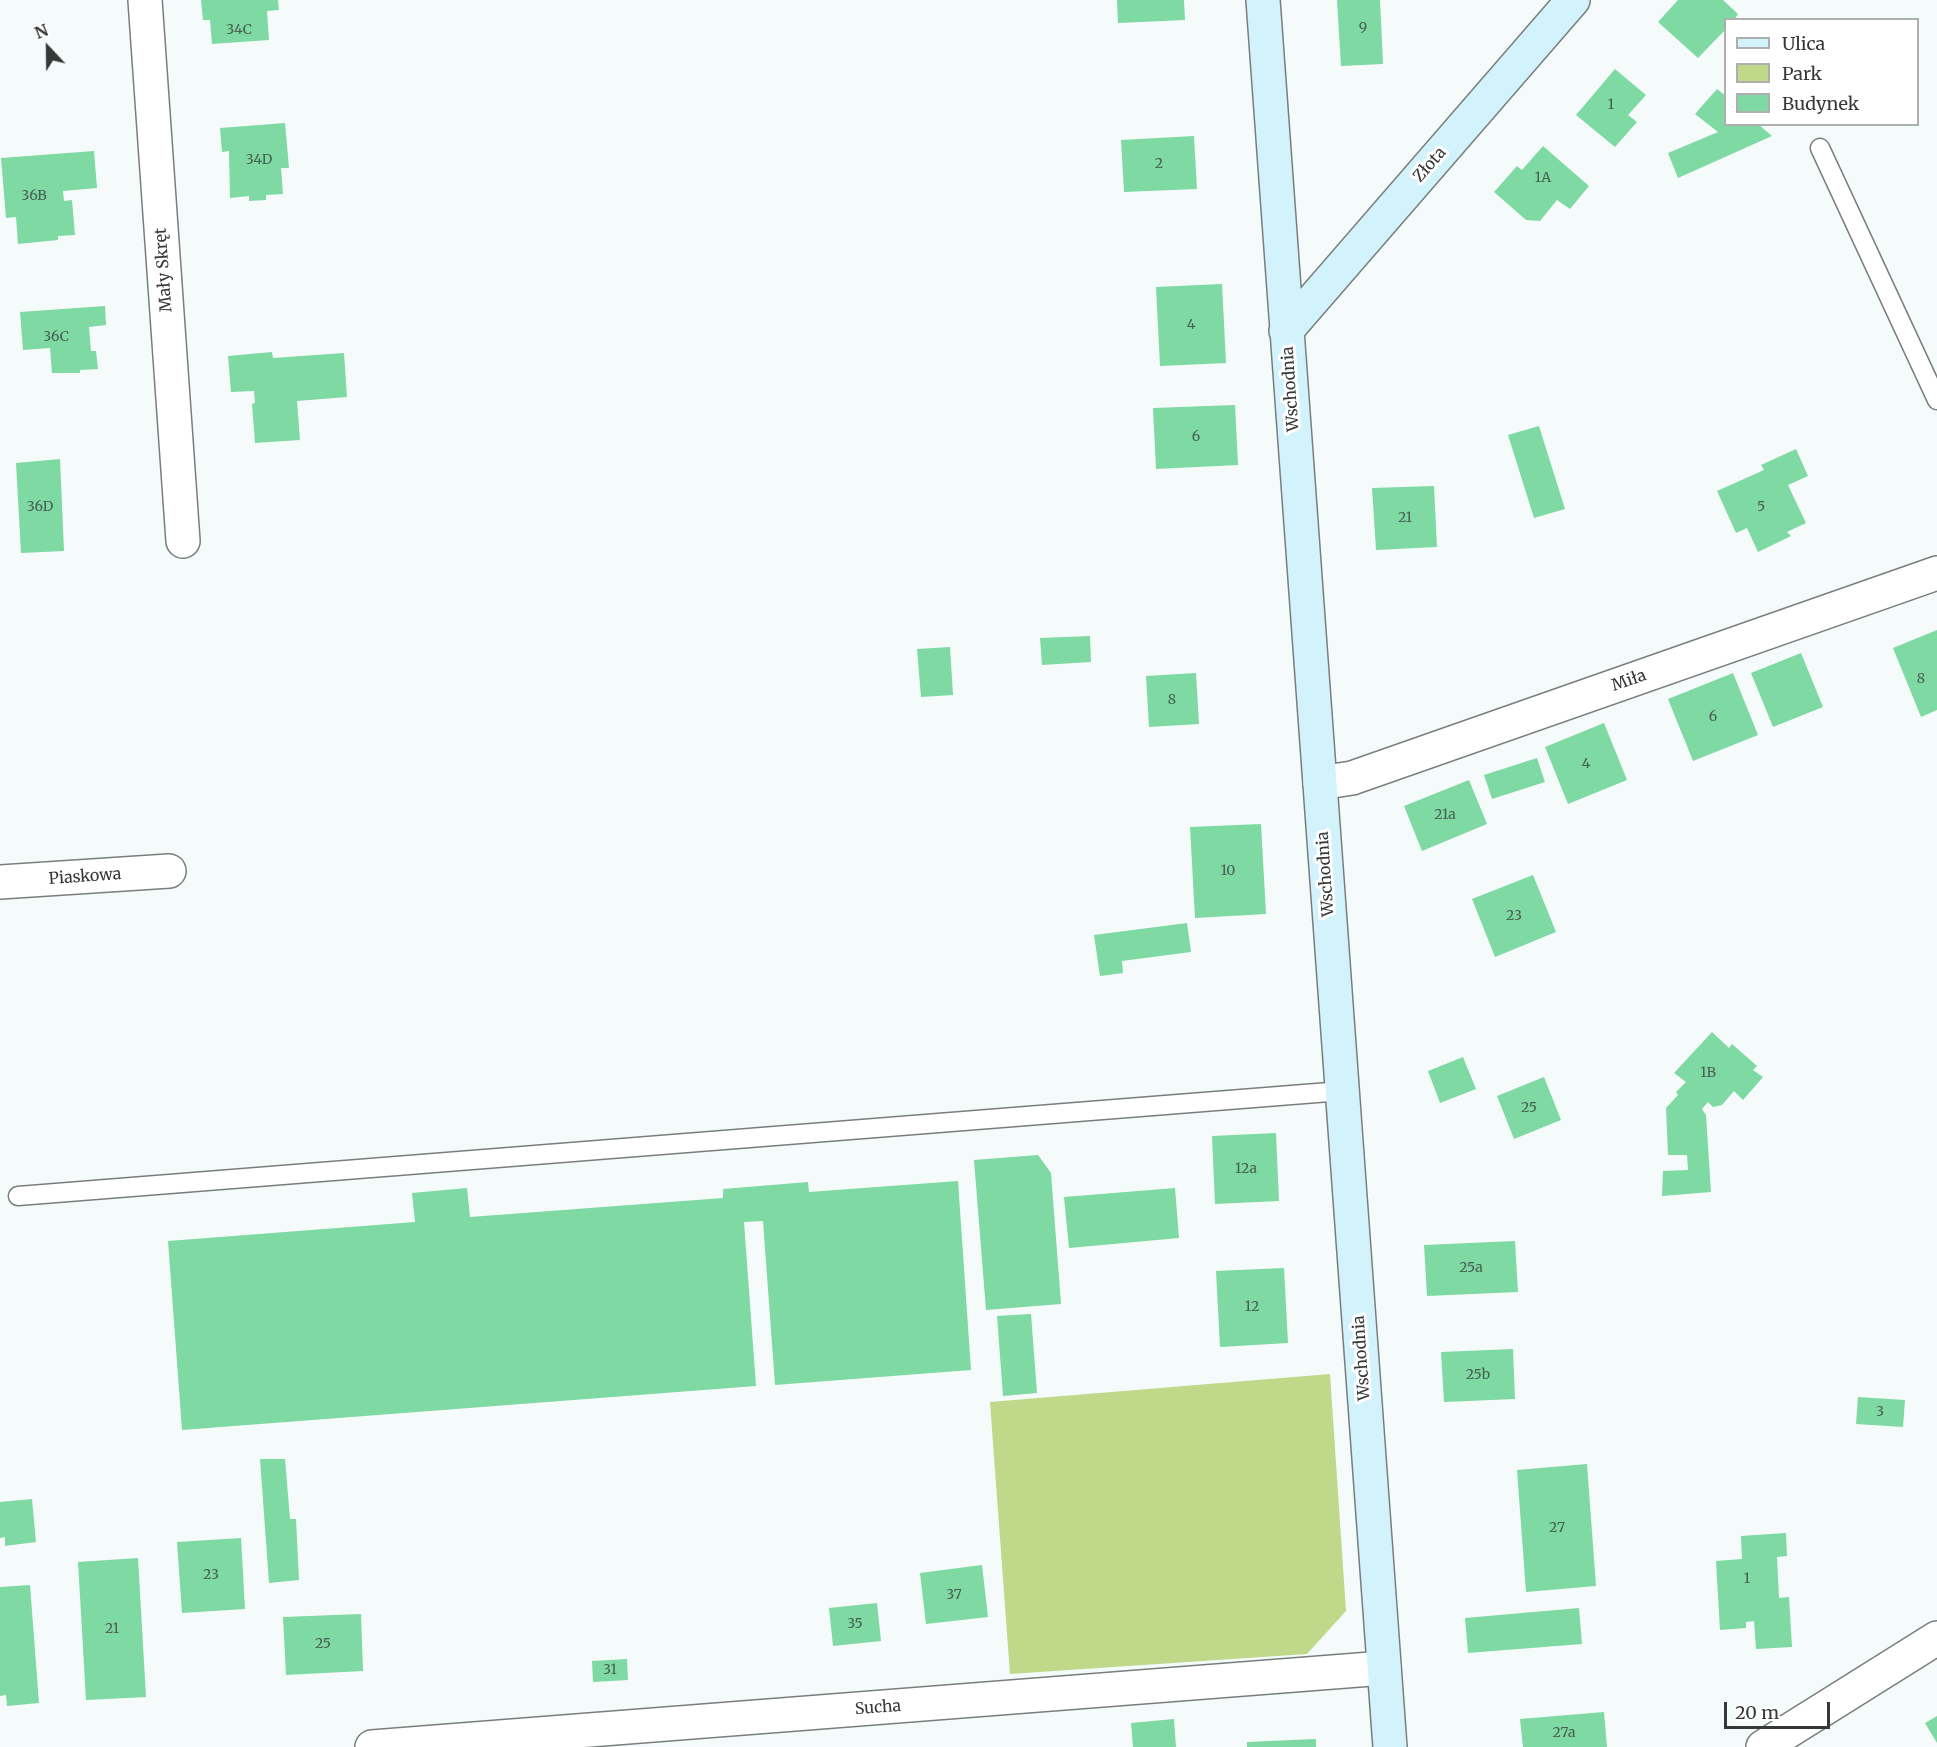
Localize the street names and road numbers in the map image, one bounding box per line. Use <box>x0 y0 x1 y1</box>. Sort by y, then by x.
street label: Złota <box>1410 144 1450 186</box>
street label: Mały Skręt <box>151 227 177 313</box>
street label: Wschodnia <box>1278 346 1304 432</box>
street label: Miła <box>1609 666 1649 696</box>
street label: Wschodnia <box>1313 831 1339 917</box>
street label: Piaskowa <box>48 865 122 889</box>
street label: Wschodnia <box>1349 1315 1375 1401</box>
street label: Sucha <box>854 1697 902 1719</box>

